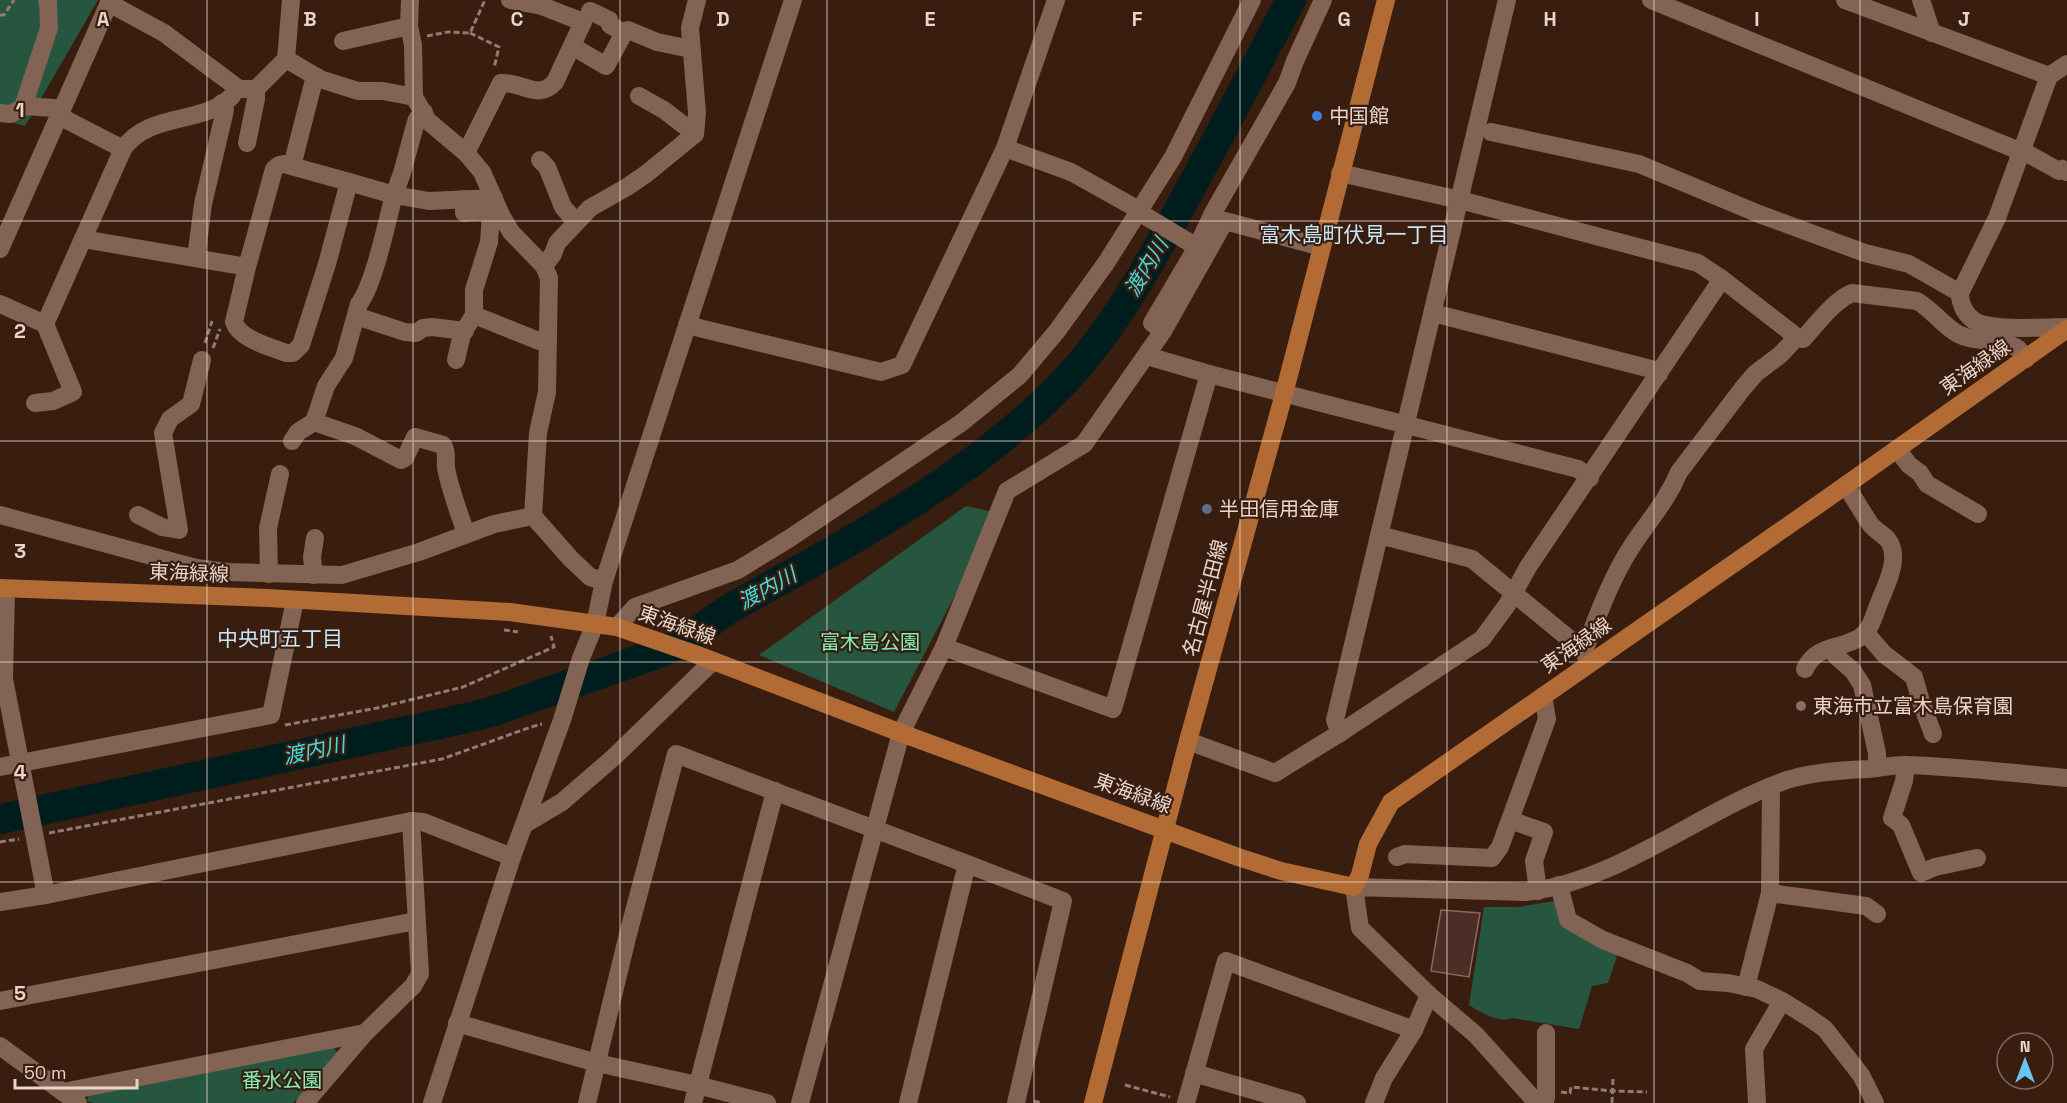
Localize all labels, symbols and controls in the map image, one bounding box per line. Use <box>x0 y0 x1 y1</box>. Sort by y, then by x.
text: A <box>97 6 110 32</box>
text: B <box>303 6 317 32</box>
text: C <box>511 6 524 32</box>
text: D <box>716 6 730 32</box>
text: E <box>924 6 936 32</box>
text: F <box>1132 6 1143 32</box>
text: G <box>1337 6 1351 32</box>
text: H <box>1543 6 1557 32</box>
text: I <box>1754 6 1760 32</box>
text: J <box>1958 6 1970 32</box>
text: 1 <box>15 97 25 123</box>
place label: 中国館 <box>1329 103 1389 129</box>
marker: 中国館 <box>1310 109 1324 123</box>
district label: 富木島町伏見一丁目 <box>1260 221 1449 248</box>
water label: 渡内川 <box>1118 231 1175 301</box>
text: 2 <box>14 318 26 344</box>
street label: 東海緑線 <box>1935 333 2015 401</box>
place label: 半田信用金庫 <box>1219 496 1339 522</box>
marker: 半田信用金庫 <box>1200 502 1214 516</box>
street label: 名古屋半田線 <box>1177 537 1233 659</box>
text: 3 <box>14 538 26 564</box>
street label: 東海緑線 <box>149 559 229 587</box>
water label: 渡内川 <box>733 560 803 615</box>
street label: 東海緑線 <box>635 600 719 650</box>
street label: 東海緑線 <box>1536 611 1616 679</box>
district label: 中央町五丁目 <box>217 625 343 652</box>
park label: 富木島公園 <box>820 629 920 655</box>
place label: 東海市立富木島保育園 <box>1813 693 2013 719</box>
marker: 東海市立富木島保育園 <box>1794 699 1808 713</box>
water label: 渡内川 <box>280 730 350 770</box>
text: 4 <box>14 759 27 785</box>
street label: 東海緑線 <box>1091 767 1175 819</box>
text: 5 <box>14 980 26 1006</box>
north arrow <box>1995 1031 2055 1091</box>
text: N <box>2020 1036 2030 1057</box>
scale bar <box>15 1052 136 1090</box>
text: 50 m <box>24 1061 66 1084</box>
park label: 番水公園 <box>242 1067 322 1093</box>

